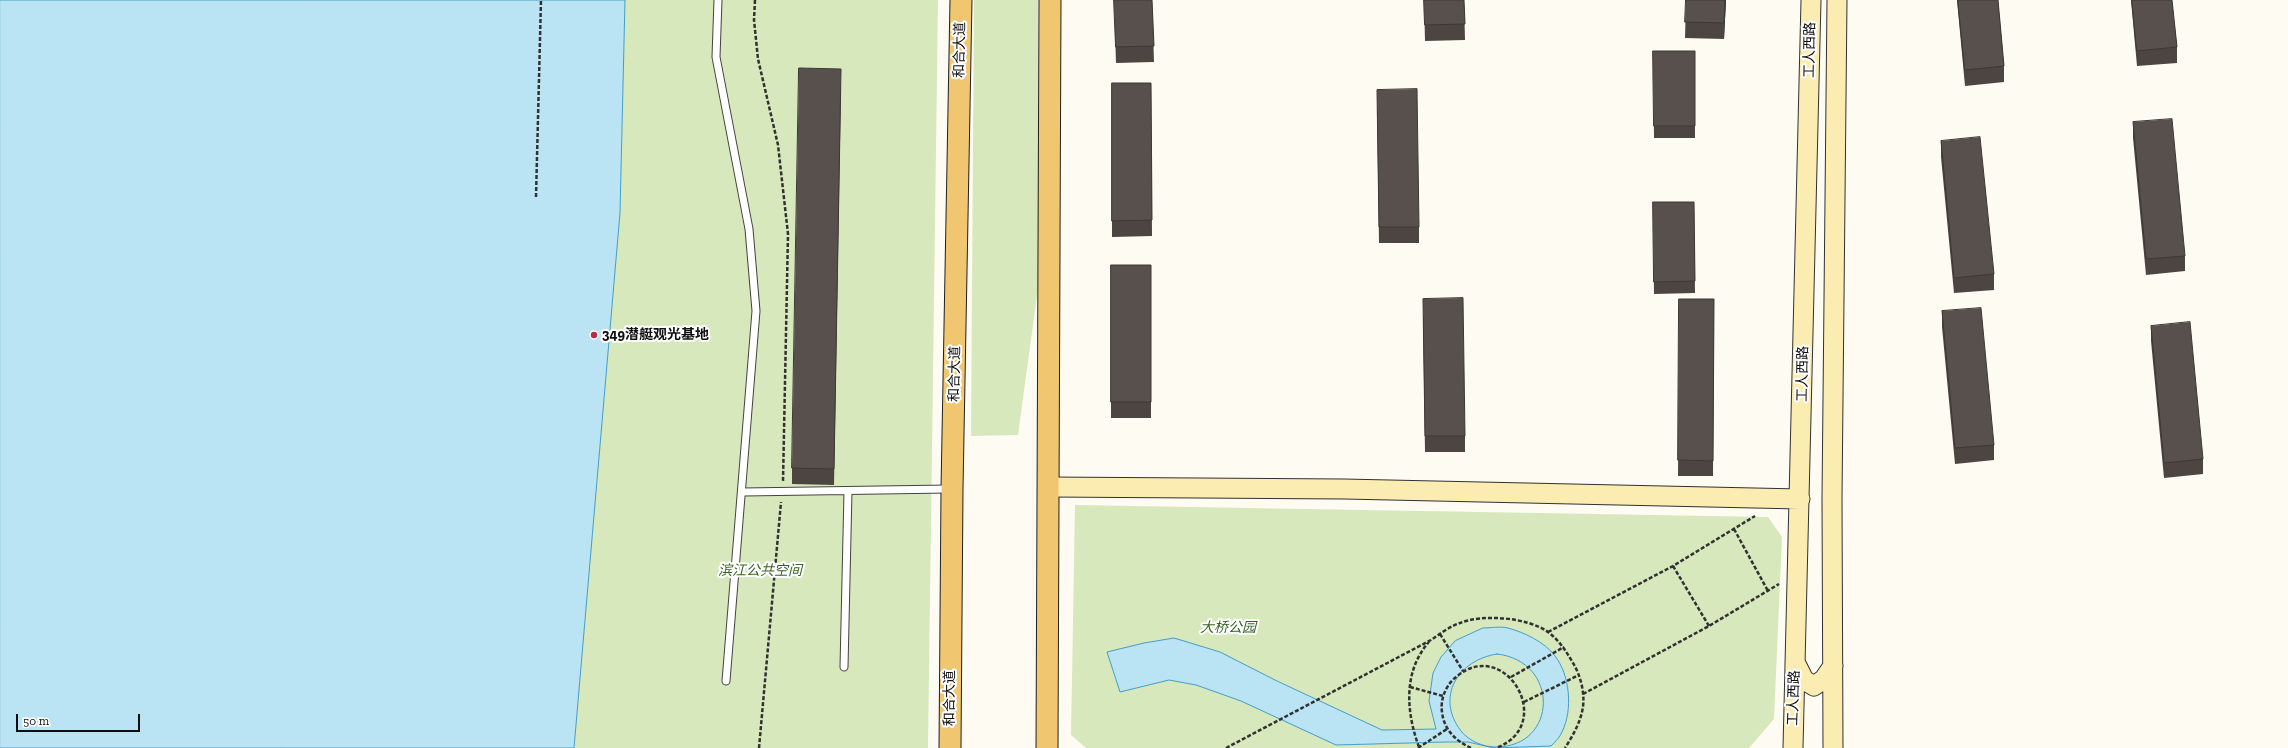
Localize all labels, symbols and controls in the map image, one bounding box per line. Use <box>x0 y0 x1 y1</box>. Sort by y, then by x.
street label: 和合大道 <box>951 22 969 78</box>
street label: 工人西路 <box>1801 22 1819 78</box>
place label: 349潜艇观光基地 <box>602 327 709 343</box>
marker: 349潜艇观光基地 <box>589 330 599 340</box>
street label: 和合大道 <box>946 346 964 402</box>
street label: 工人西路 <box>1794 346 1812 402</box>
park label: 滨江公共空间 <box>718 563 802 579</box>
park label: 大桥公园 <box>1200 620 1256 636</box>
street label: 和合大道 <box>942 670 958 726</box>
street label: 工人西路 <box>1785 670 1803 726</box>
scale bar <box>18 706 142 732</box>
text: 50 m <box>23 714 49 728</box>

